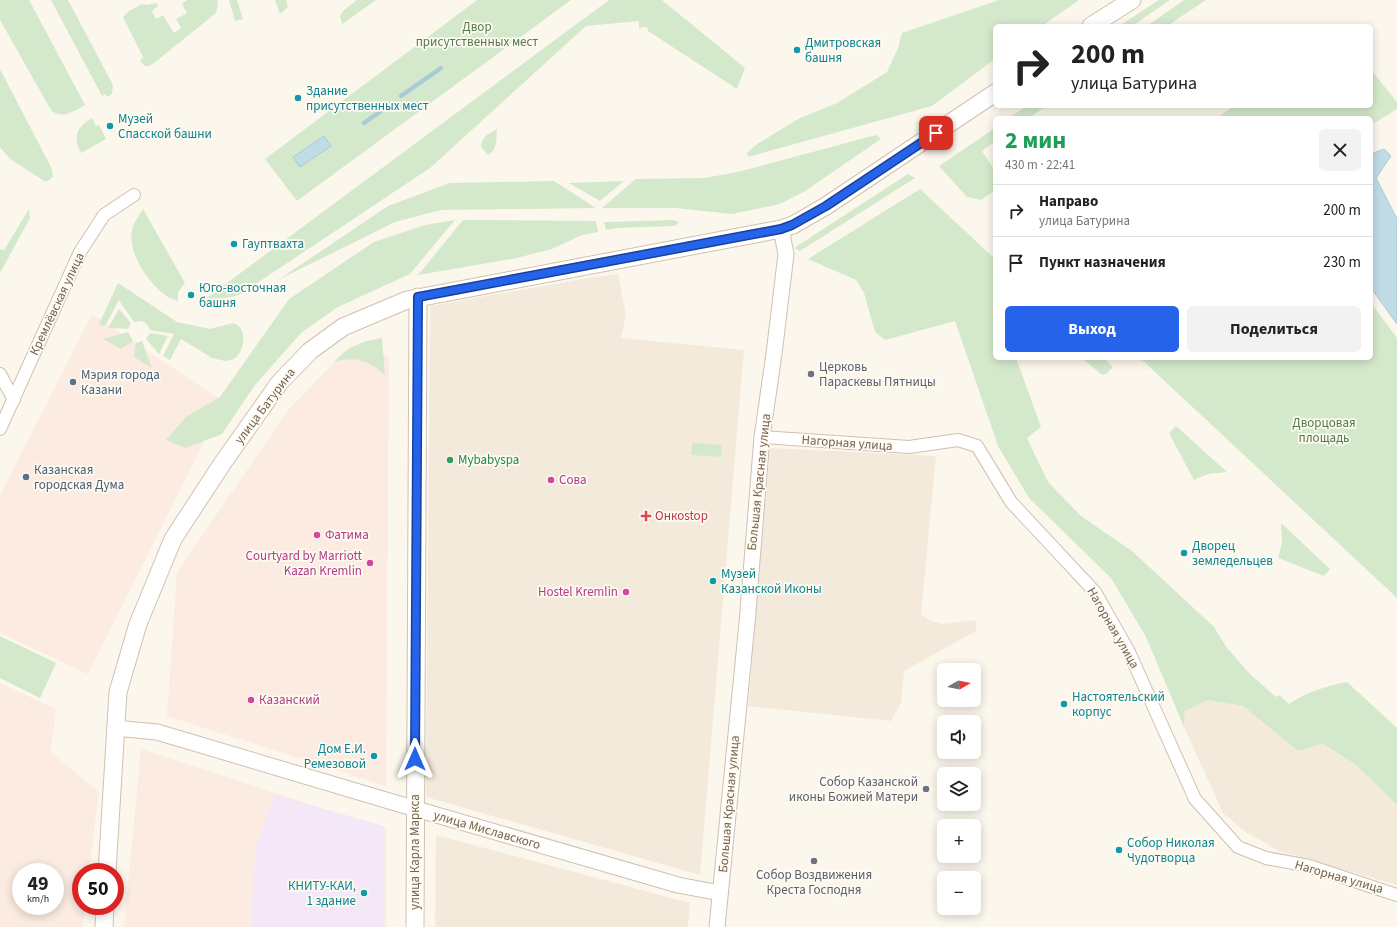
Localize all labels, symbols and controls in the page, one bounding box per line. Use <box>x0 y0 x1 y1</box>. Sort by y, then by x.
park label: Двор присутственных мест <box>416 18 538 51</box>
place label: Дмитровская башня <box>805 34 881 67</box>
text: 200 m <box>1071 34 1145 74</box>
icon: right <box>1005 40 1057 92</box>
marker: Дмитровская башня <box>792 45 802 55</box>
text: улица Батурина <box>1071 71 1197 96</box>
place label: Здание присутственных мест <box>306 82 429 115</box>
marker: Здание присутственных мест <box>293 93 303 103</box>
place label: Музей Спасской башни <box>118 110 212 143</box>
pin <box>919 116 953 150</box>
marker: Музей Спасской башни <box>105 121 115 131</box>
icon: arrive <box>925 122 947 144</box>
text: 2 мин <box>1005 123 1066 158</box>
button: close <box>1319 129 1361 171</box>
text: 430 m · 22:41 <box>1005 156 1075 174</box>
text: Направо <box>1039 191 1098 212</box>
icon: right <box>1005 200 1027 222</box>
text: 200 m <box>1323 200 1361 221</box>
text: улица Батурина <box>1039 212 1130 230</box>
place label: Гауптвахта <box>242 235 304 253</box>
marker: Гауптвахта <box>229 239 239 249</box>
street label: Кремлёвская улица <box>25 250 89 358</box>
icon: arrive <box>1005 252 1027 274</box>
text: Пункт назначения <box>1039 252 1166 273</box>
text: 230 m <box>1323 252 1361 273</box>
place label: Юго-восточная башня <box>199 279 286 312</box>
marker: Юго-восточная башня <box>186 290 196 300</box>
button: Выход <box>1005 306 1179 352</box>
button: Поделиться <box>1187 306 1361 352</box>
place label: Церковь Параскевы Пятницы <box>819 358 936 391</box>
street label: улица Батурина <box>230 364 300 448</box>
place label: Мэрия города Казани <box>81 366 160 399</box>
marker: Церковь Параскевы Пятницы <box>806 369 816 379</box>
marker: Мэрия города Казани <box>68 377 78 387</box>
street label: Большая Красная улица <box>743 413 775 551</box>
park label: Дворцовая площадь <box>1292 414 1356 447</box>
street label: Нагорная улица <box>801 431 893 455</box>
place label: Mybabyspa <box>458 451 519 469</box>
marker: Mybabyspa <box>445 455 455 465</box>
place label: Казанская городская Дума <box>34 461 124 494</box>
place label: Сова <box>559 471 587 489</box>
marker: Казанская городская Дума <box>21 472 31 482</box>
marker: Сова <box>546 475 556 485</box>
place label: Онкоstop <box>655 507 708 525</box>
marker: Онкоstop <box>640 510 652 522</box>
place label: Фатима <box>325 526 369 544</box>
marker: Фатима <box>312 530 322 540</box>
place label: Дворец земледельцев <box>1192 537 1273 570</box>
place label: Courtyard by Marriott Kazan Kremlin <box>246 547 363 580</box>
marker: Дворец земледельцев <box>1179 548 1189 558</box>
marker: Courtyard by Marriott Kazan Kremlin <box>365 558 375 568</box>
place label: Музей Казанской Иконы <box>721 565 822 598</box>
marker: Музей Казанской Иконы <box>708 576 718 586</box>
place label: Hostel Kremlin <box>538 583 618 601</box>
street label: Нагорная улица <box>1082 584 1144 672</box>
marker: Hostel Kremlin <box>621 587 631 597</box>
north arrow <box>937 663 981 707</box>
map controls <box>937 663 981 915</box>
place label: Настоятельский корпус <box>1072 688 1165 721</box>
place label: Казанский <box>259 691 320 709</box>
marker: Казанский <box>246 695 256 705</box>
marker: Настоятельский корпус <box>1059 699 1069 709</box>
button: sound <box>937 715 981 759</box>
street label: Большая Красная улица <box>714 735 744 873</box>
position arrow <box>394 738 436 780</box>
place label: Дом Е.И. Ремезовой <box>304 740 366 773</box>
marker: Дом Е.И. Ремезовой <box>369 751 379 761</box>
button: layers <box>937 767 981 811</box>
place label: Собор Казанской иконы Божией Матери <box>789 773 918 806</box>
marker: Собор Казанской иконы Божией Матери <box>921 784 931 794</box>
street label: улица Карла Маркса <box>406 794 424 910</box>
street label: улица Миславского <box>431 806 543 854</box>
button: + <box>937 819 981 863</box>
place label: Собор Николая Чудотворца <box>1127 834 1215 867</box>
marker: Собор Николая Чудотворца <box>1114 845 1124 855</box>
marker: Собор Воздвижения Креста Господня <box>809 856 819 866</box>
street label: Нагорная улица <box>1293 856 1385 898</box>
speed limit sign: 50 <box>72 863 124 915</box>
place label: Собор Воздвижения Креста Господня <box>756 866 872 899</box>
text: 49 <box>27 870 49 898</box>
button: − <box>937 871 981 915</box>
place label: КНИТУ-КАИ, 1 здание <box>288 877 356 910</box>
marker: КНИТУ-КАИ, 1 здание <box>359 888 369 898</box>
text: km/h <box>27 892 49 906</box>

